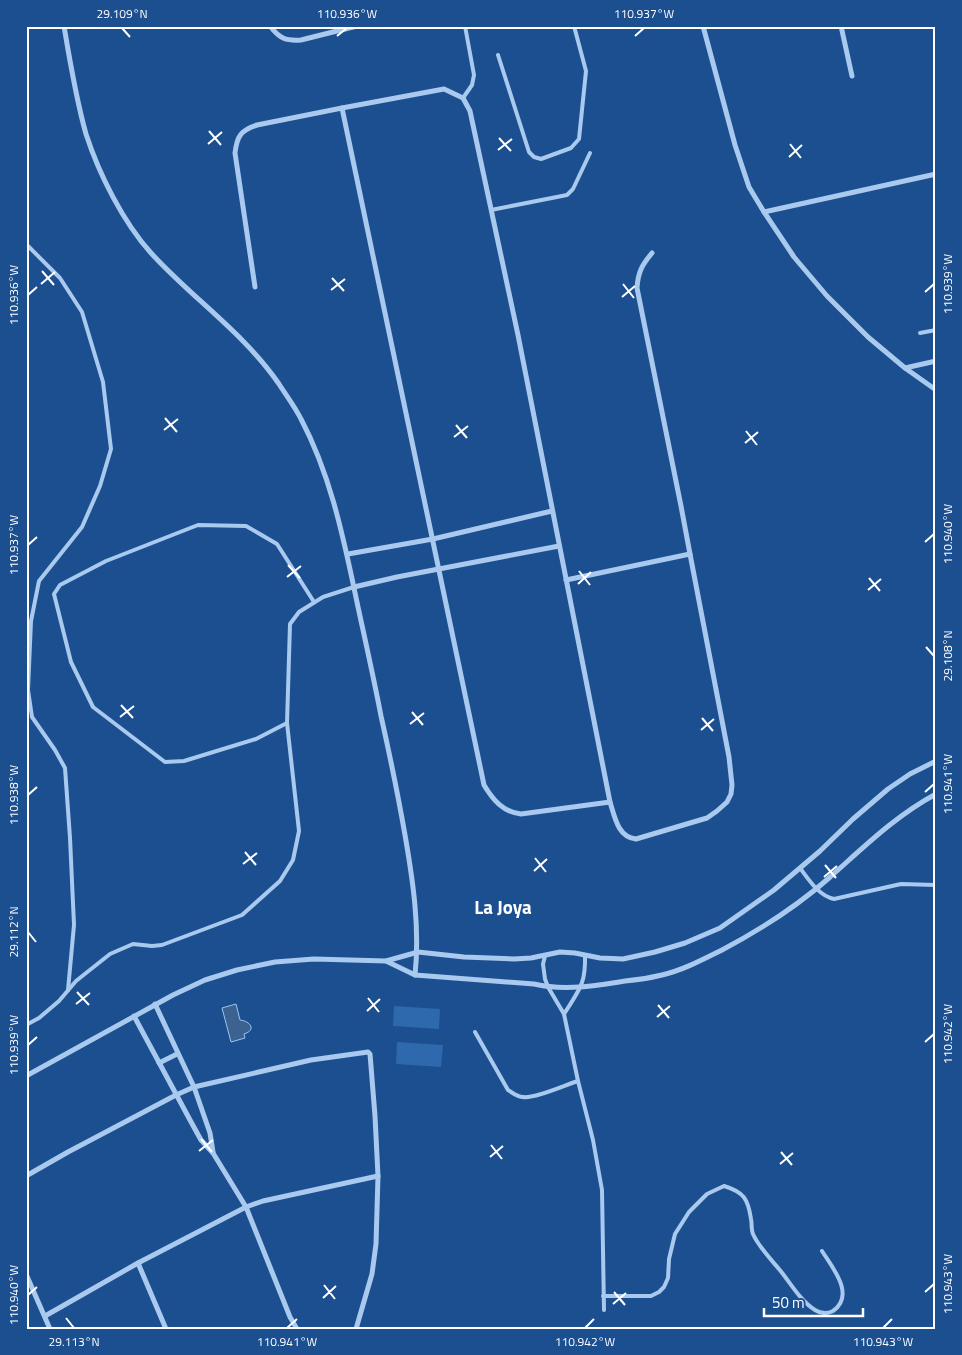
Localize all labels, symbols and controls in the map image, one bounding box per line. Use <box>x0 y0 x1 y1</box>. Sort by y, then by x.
text: 29.109°N <box>96 4 148 23</box>
text: 110.936°W <box>317 4 377 23</box>
text: 110.937°W <box>614 4 674 23</box>
text: 110.939°W <box>938 254 957 314</box>
text: 110.936°W <box>4 265 23 325</box>
text: 110.940°W <box>938 504 957 564</box>
text: 110.937°W <box>4 515 23 575</box>
text: 29.108°N <box>938 630 957 682</box>
text: 110.941°W <box>938 754 957 814</box>
text: 110.938°W <box>4 765 23 825</box>
district label: La Joya <box>474 892 532 921</box>
text: 29.112°N <box>4 906 23 958</box>
text: 110.942°W <box>938 1004 957 1064</box>
text: 110.939°W <box>4 1015 23 1075</box>
text: 110.943°W <box>938 1254 957 1314</box>
text: 110.940°W <box>4 1265 23 1325</box>
scale bar <box>764 1285 863 1317</box>
text: 50 m <box>772 1291 805 1314</box>
text: 29.113°N <box>48 1332 100 1351</box>
text: 110.941°W <box>257 1332 317 1351</box>
text: 110.942°W <box>555 1332 615 1351</box>
text: 110.943°W <box>853 1332 913 1351</box>

